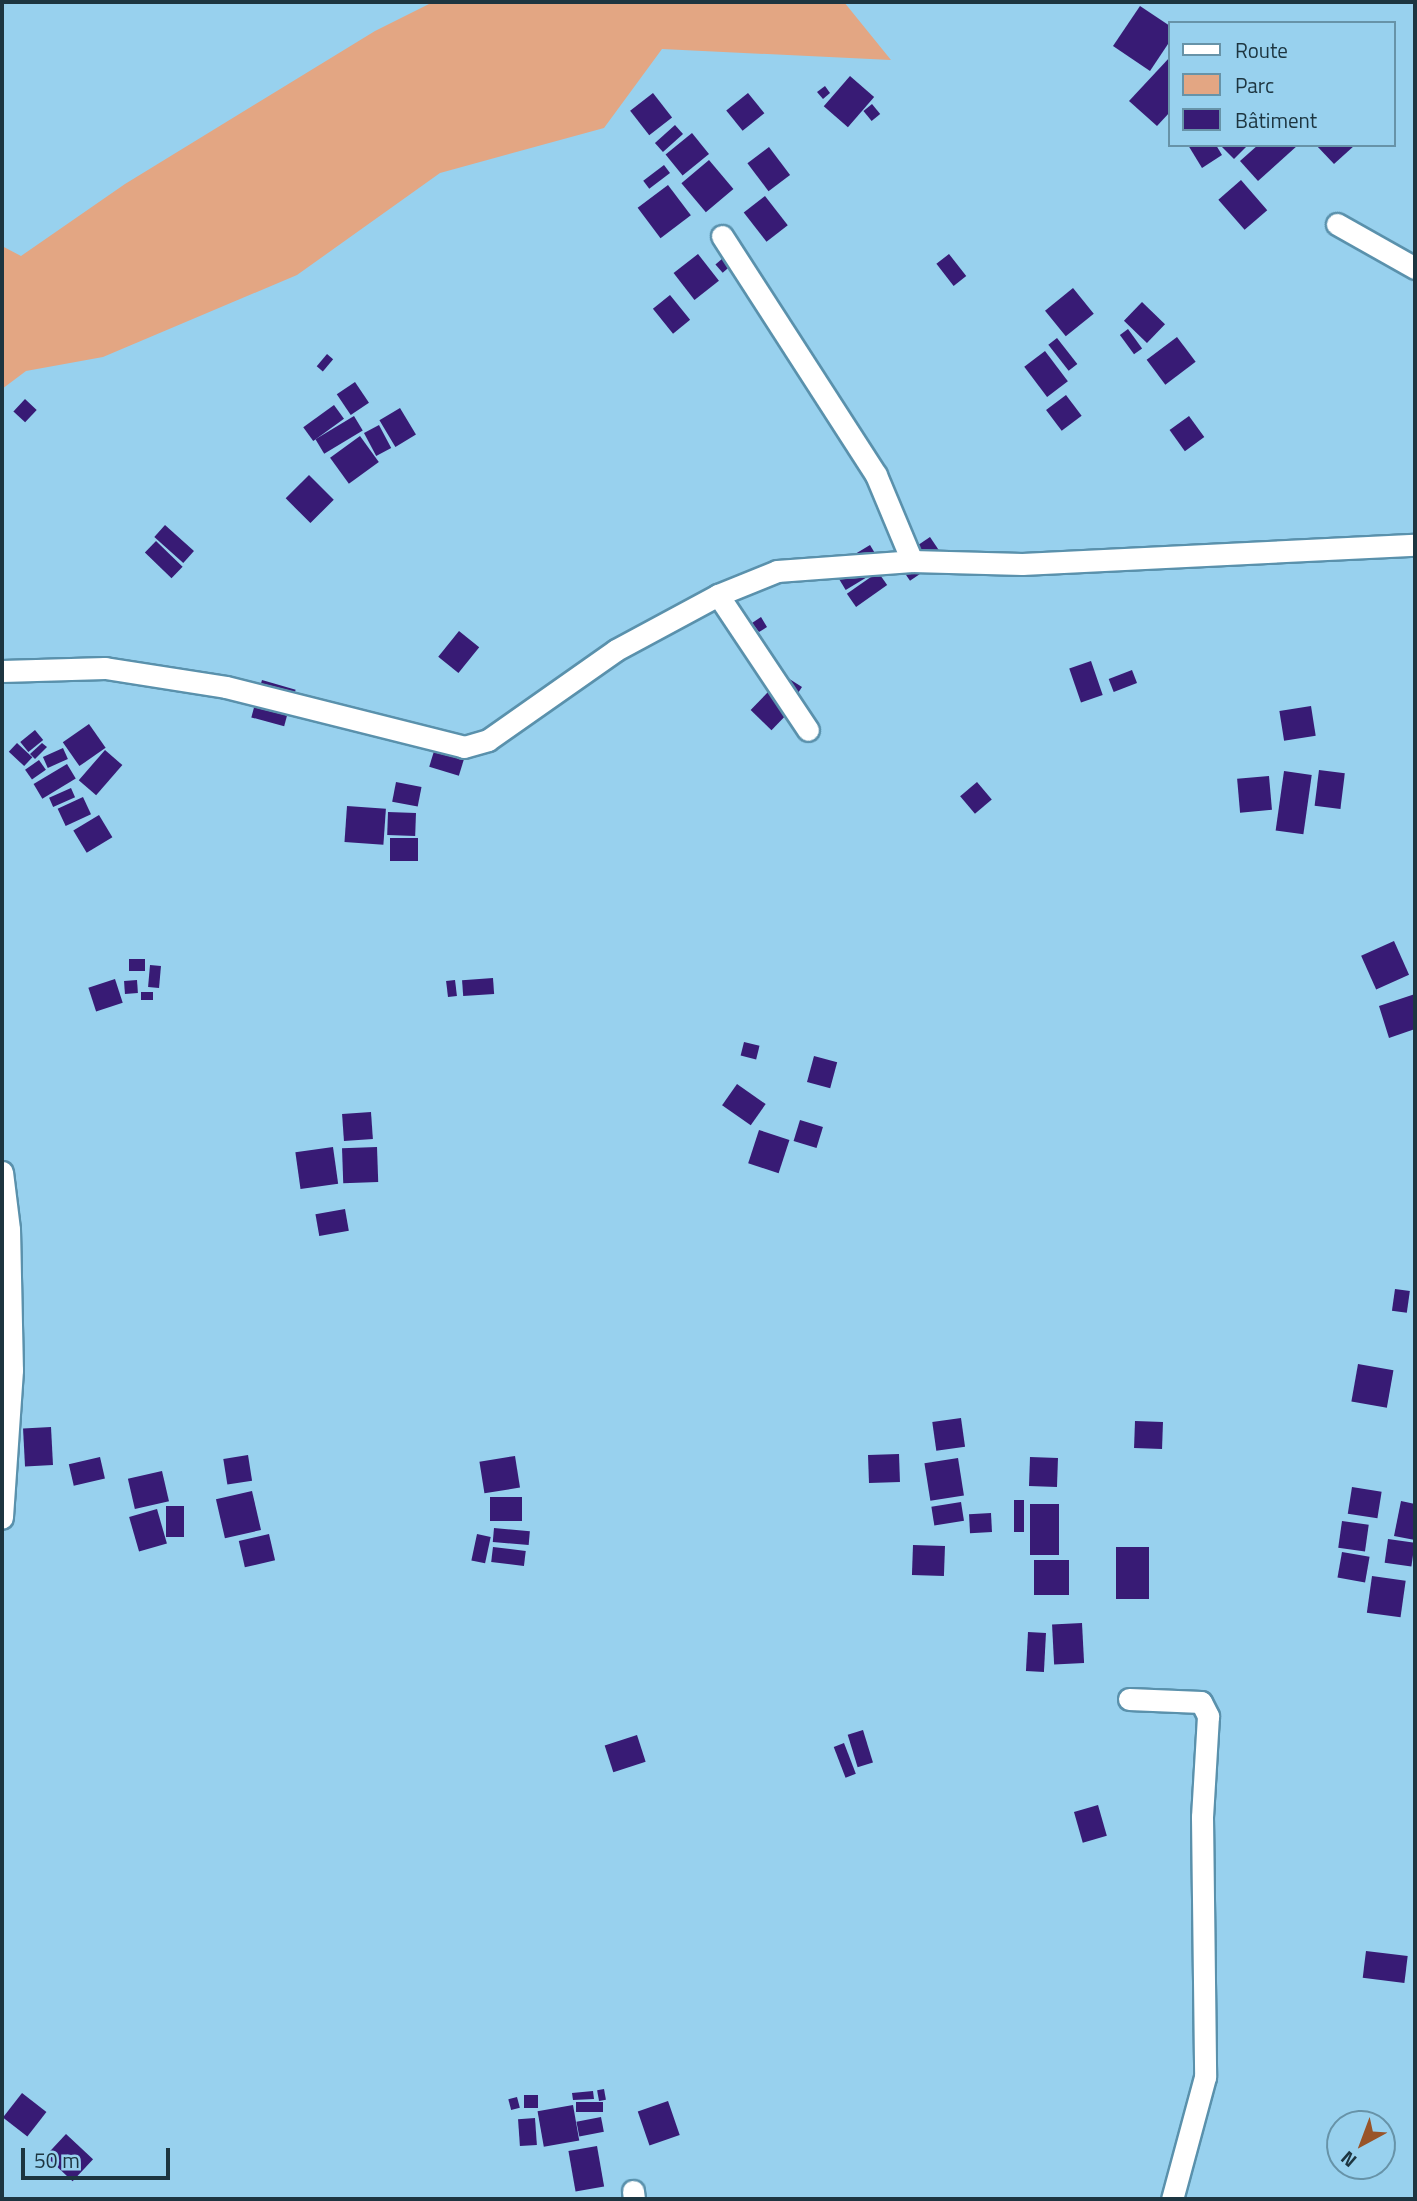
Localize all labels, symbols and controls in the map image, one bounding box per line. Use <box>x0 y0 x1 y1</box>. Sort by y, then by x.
legend <box>1168 21 1396 147</box>
text: Route <box>1235 34 1288 66</box>
text: Parc <box>1235 69 1274 101</box>
text: Bâtiment <box>1235 104 1317 136</box>
north arrow <box>1326 2110 1396 2180</box>
scale bar <box>24 2134 173 2178</box>
text: 50 m <box>34 2144 80 2176</box>
text: N <box>1334 2144 1363 2175</box>

